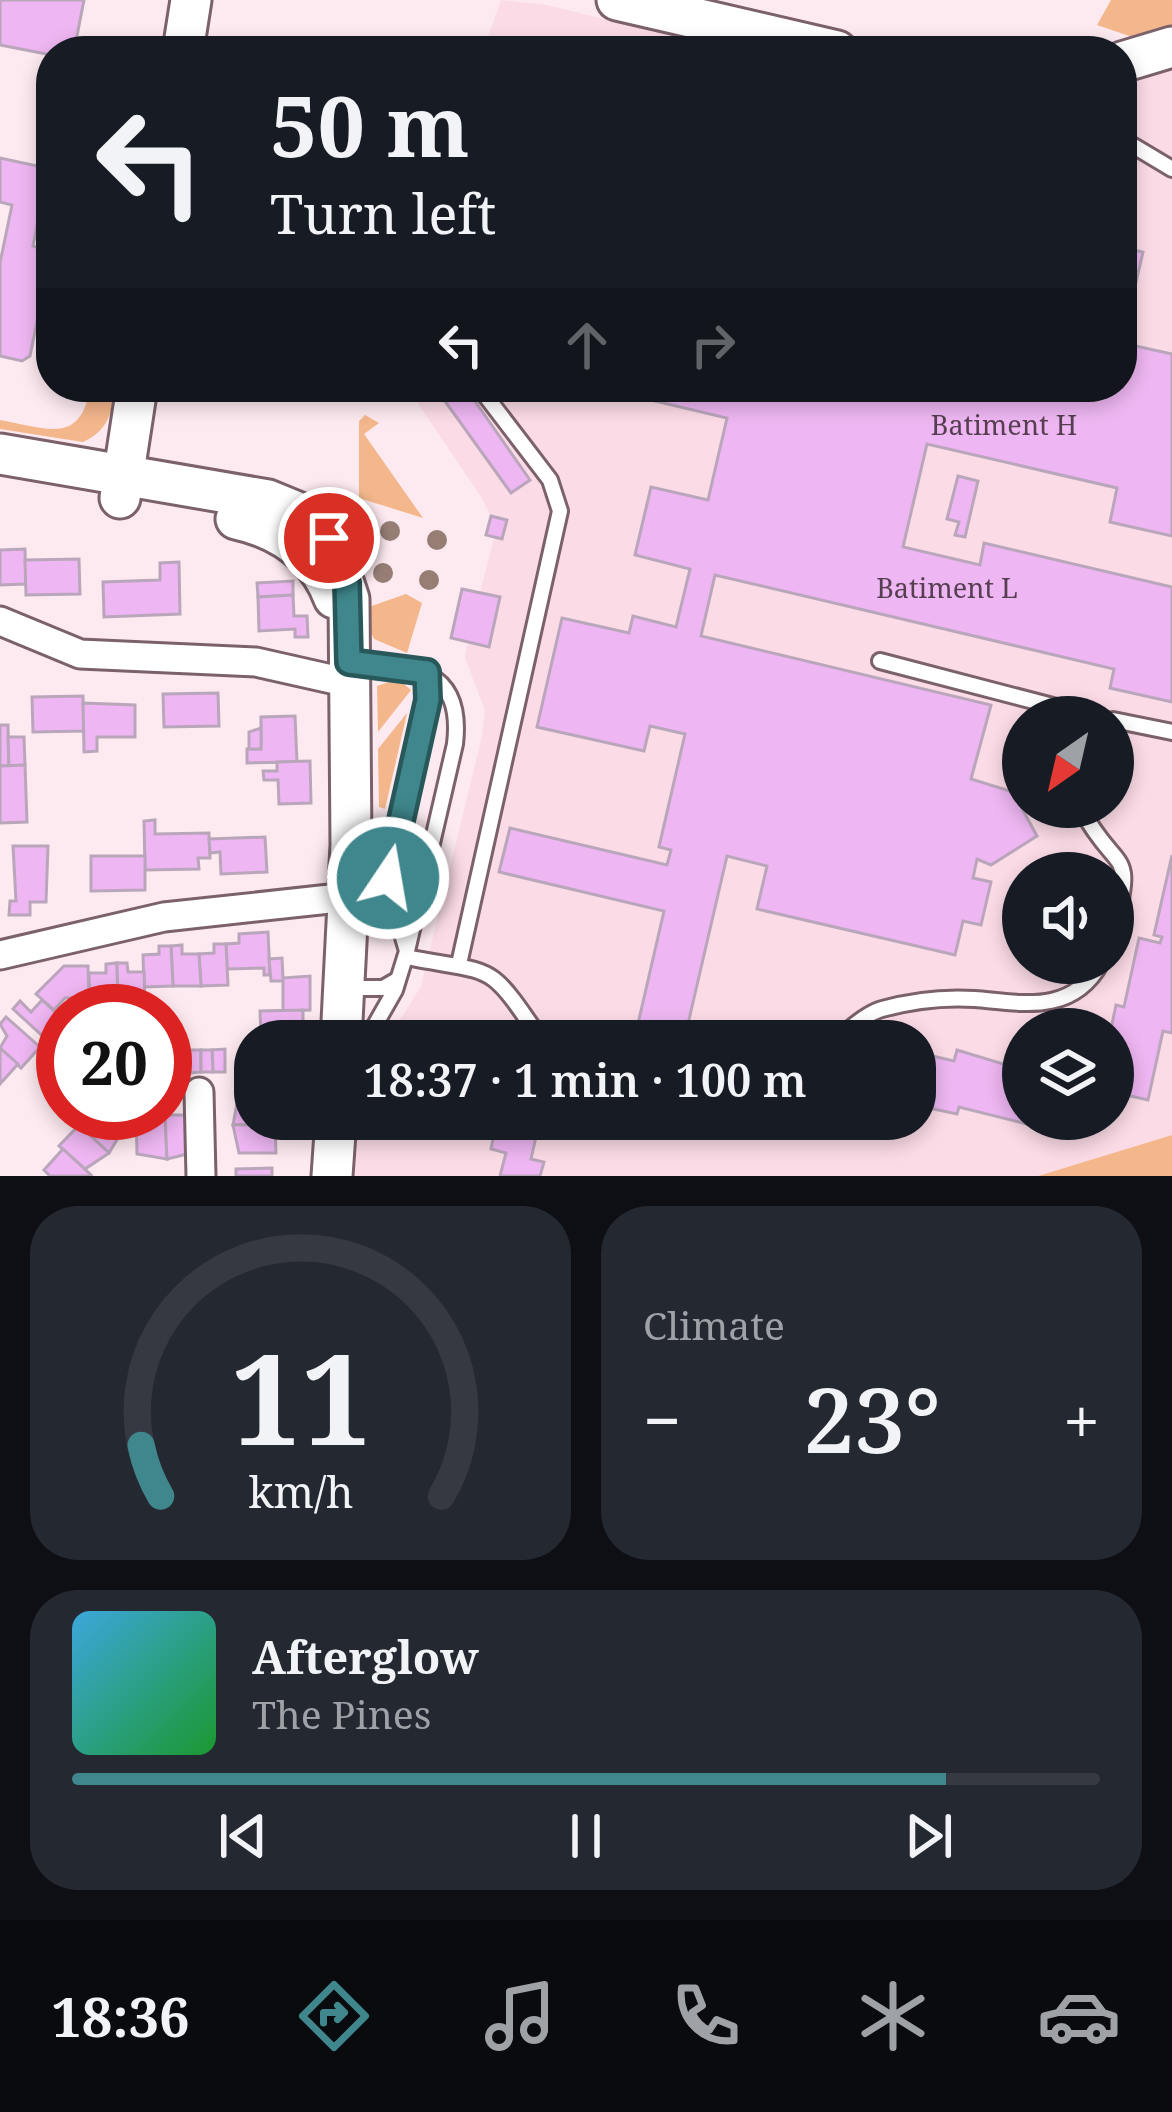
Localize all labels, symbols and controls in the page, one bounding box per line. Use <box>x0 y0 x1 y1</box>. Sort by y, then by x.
text: 50 m <box>270 67 470 182</box>
icon: left <box>72 84 228 240</box>
text: Turn left <box>270 176 496 250</box>
icon: left <box>428 312 494 378</box>
icon: ahead <box>554 312 620 378</box>
icon: right <box>680 312 746 378</box>
house number: Batiment H <box>931 406 1077 443</box>
pin <box>278 487 380 589</box>
icon: arrive <box>296 505 362 571</box>
house number: Batiment L <box>876 569 1018 606</box>
north arrow <box>1002 696 1134 828</box>
map controls <box>1002 696 1134 1140</box>
position arrow <box>325 815 451 941</box>
button: sound <box>1002 852 1134 984</box>
speed limit sign: 20 <box>36 984 192 1140</box>
button: layers <box>1002 1008 1134 1140</box>
text: 18:37 · 1 min · 100 m <box>363 1049 807 1110</box>
text: Climate <box>643 1298 785 1351</box>
text: 11 <box>230 1312 371 1482</box>
text: 23° <box>803 1357 941 1479</box>
text: − <box>643 1374 681 1464</box>
text: + <box>1063 1374 1100 1464</box>
text: km/h <box>248 1462 353 1521</box>
text: Afterglow <box>252 1626 479 1687</box>
text: The Pines <box>252 1687 431 1740</box>
icon: previous <box>210 1803 276 1869</box>
icon: pause <box>553 1803 619 1869</box>
icon: next <box>896 1803 962 1869</box>
icon: directions <box>292 1974 376 2058</box>
icon: music <box>478 1974 562 2058</box>
icon: phone <box>664 1974 748 2058</box>
icon: climate <box>851 1974 935 2058</box>
icon: car <box>1037 1974 1121 2058</box>
text: 18:36 <box>51 1979 190 2053</box>

